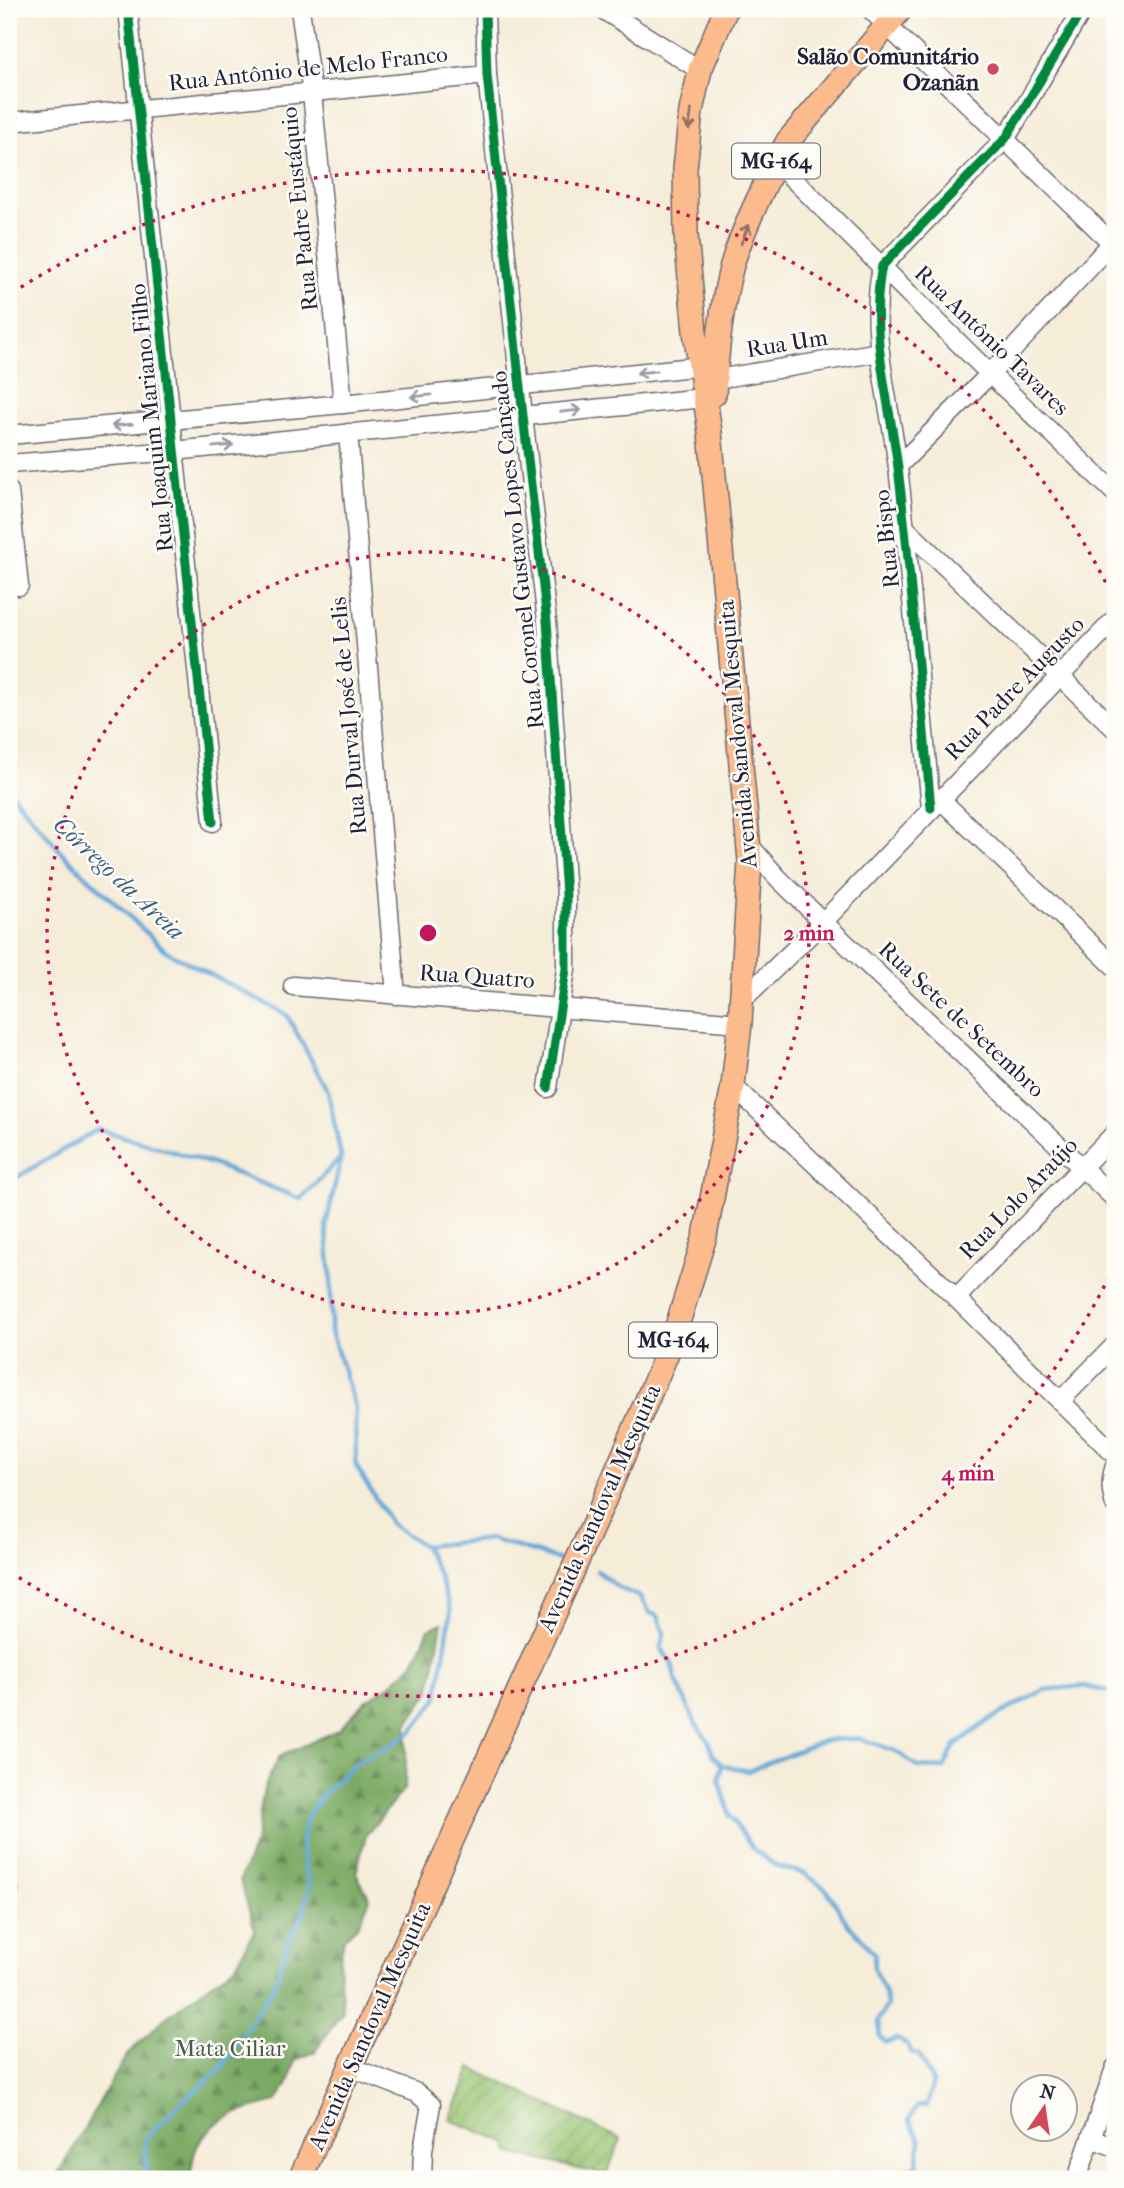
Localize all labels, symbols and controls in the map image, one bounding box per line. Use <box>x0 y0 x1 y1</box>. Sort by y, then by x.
street label: Rua Antônio de Melo Franco <box>167 40 449 97</box>
place label: Salão Comunitário Ozanãn <box>797 43 980 96</box>
marker: Salão Comunitário Ozanãn <box>985 61 1001 77</box>
street label: Rua Padre Eustáquio <box>275 105 324 312</box>
one-way arrow <box>684 108 697 131</box>
road number: MG-164 <box>732 144 820 178</box>
one-way arrow <box>739 223 752 245</box>
street label: Rua Antônio Tavares <box>909 260 1075 421</box>
street label: Rua Joaquim Mariano Filho <box>124 282 179 554</box>
street label: Rua Um <box>745 324 830 363</box>
one-way arrow <box>637 365 659 378</box>
street label: Rua Coronel Gustavo Lopes Cançado <box>485 370 550 730</box>
one-way arrow <box>410 389 433 402</box>
one-way arrow <box>560 404 582 417</box>
one-way arrow <box>111 419 133 432</box>
one-way arrow <box>211 439 234 452</box>
street label: Rua Bispo <box>868 488 905 590</box>
street label: Rua Durval José de Lelis <box>325 596 372 836</box>
street label: Avenida Sandoval Mesquita <box>712 599 763 870</box>
street label: Rua Padre Augusto <box>939 611 1090 766</box>
water label: Córrego da Areia <box>48 810 190 946</box>
centre of rings <box>416 921 440 945</box>
text: 2 min <box>783 921 835 945</box>
street label: Rua Sete de Setembro <box>873 936 1050 1103</box>
street label: Rua Quatro <box>418 959 536 994</box>
street label: Rua Lolo Araújo <box>953 1132 1083 1265</box>
road number: MG-164 <box>629 1322 717 1358</box>
street label: Avenida Sandoval Mesquita <box>532 1380 667 1637</box>
text: 4 min <box>941 1461 995 1486</box>
street label: Avenida Sandoval Mesquita <box>302 1898 437 2155</box>
park label: Mata Ciliar <box>174 2035 286 2062</box>
north arrow <box>1009 2072 1078 2142</box>
text: N <box>1038 2080 1058 2105</box>

